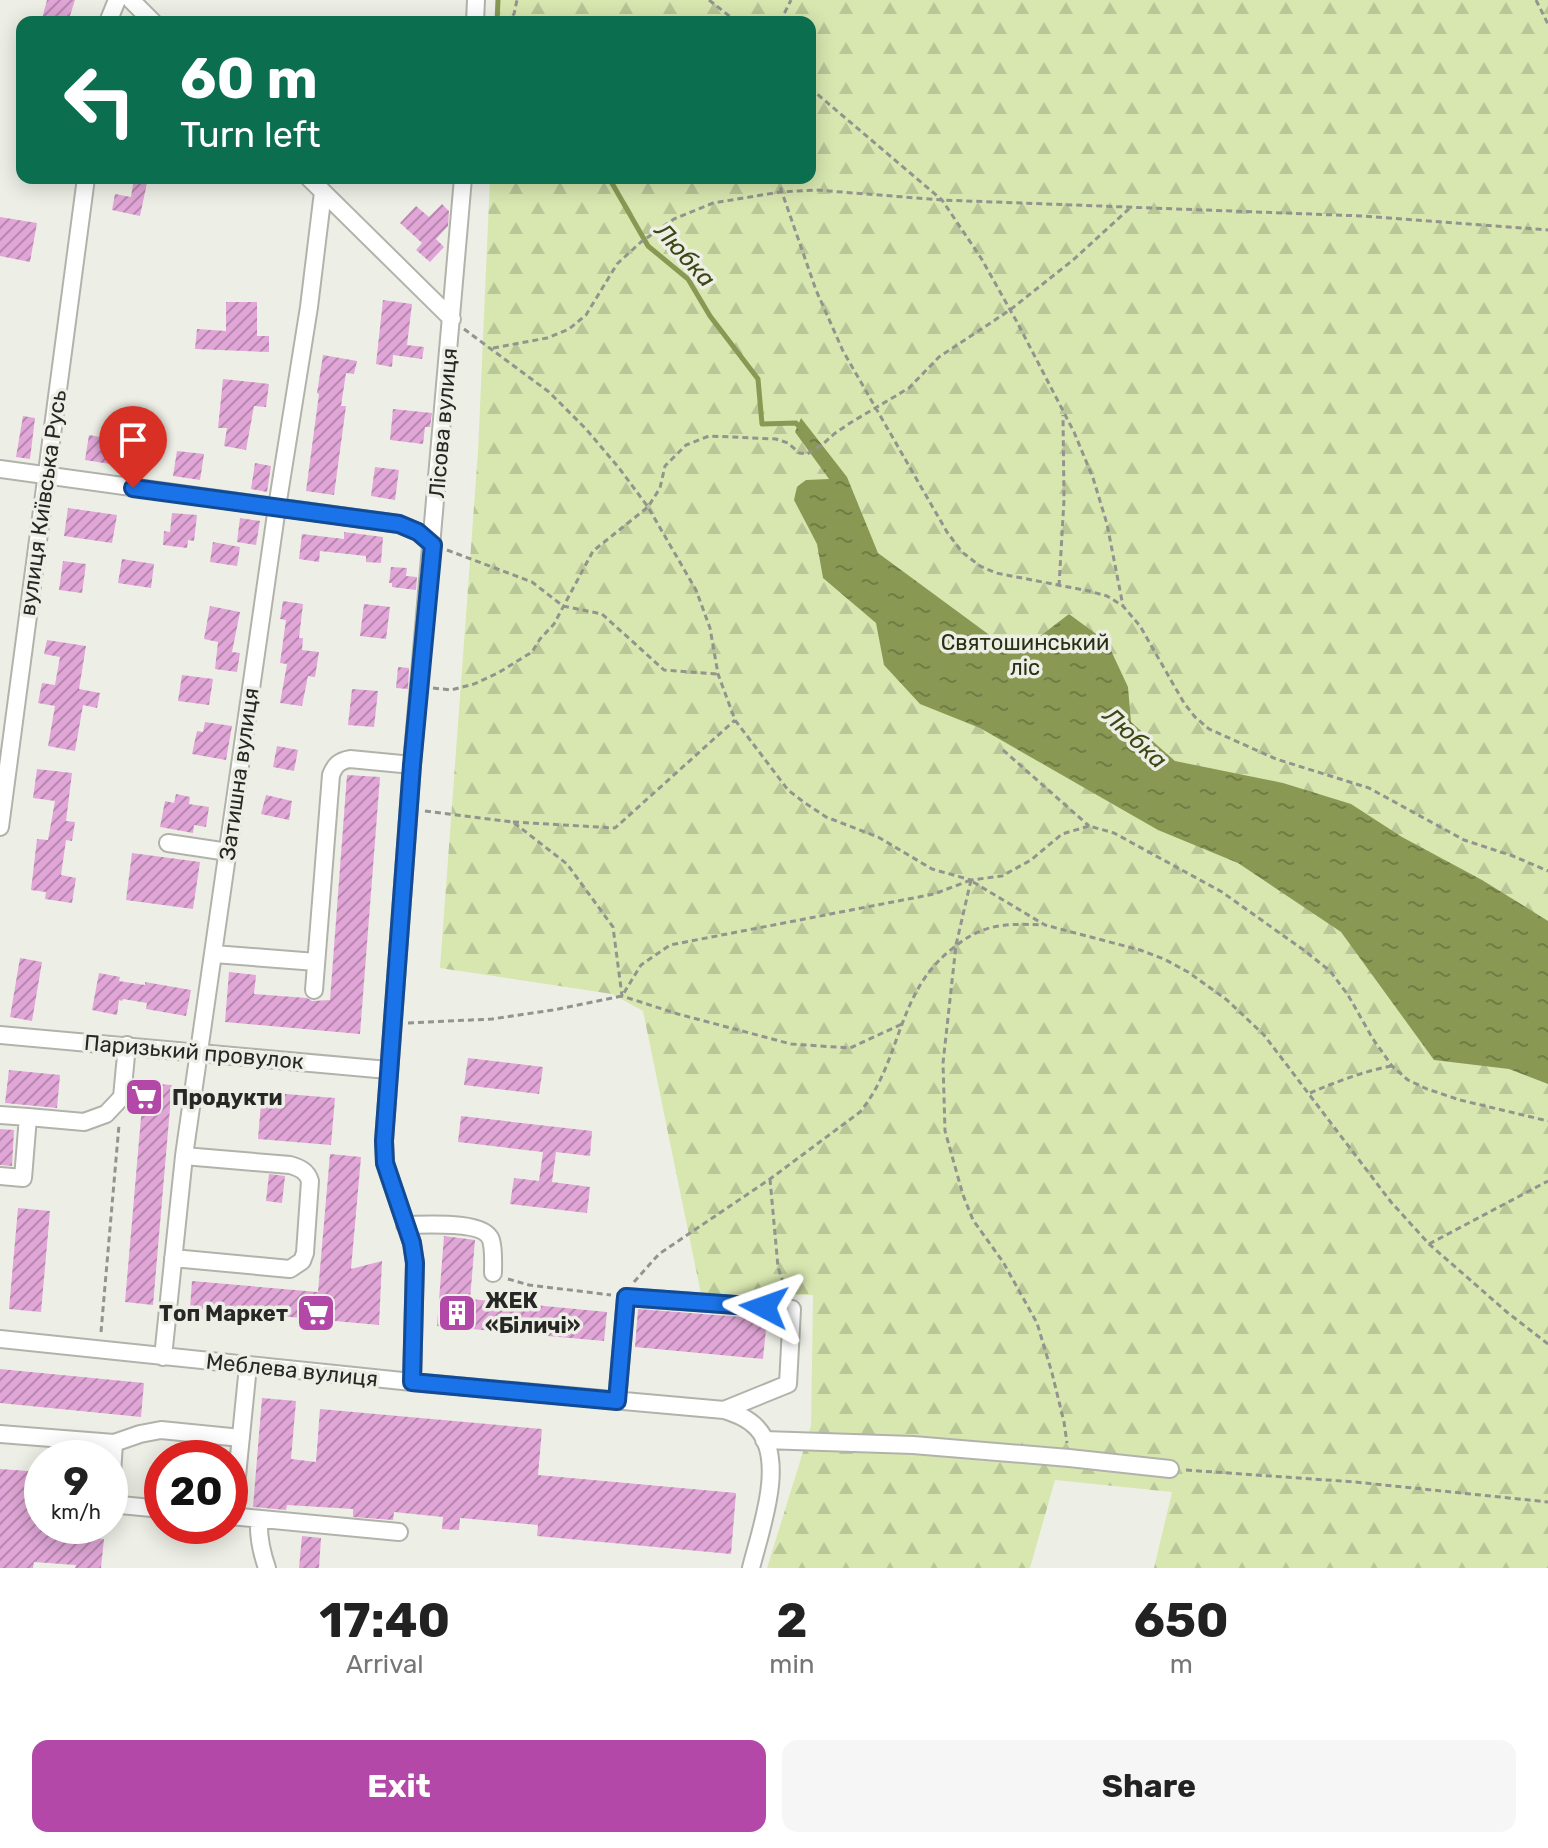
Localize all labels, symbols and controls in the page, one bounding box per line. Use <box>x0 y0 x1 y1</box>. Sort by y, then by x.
text: 60 m <box>180 46 318 112</box>
icon: left <box>48 48 152 152</box>
text: Turn left <box>180 113 321 156</box>
water label: Любка <box>648 216 721 293</box>
street label: Лісова вулиця <box>423 347 463 499</box>
street label: вулиця Київська Русь <box>14 389 72 617</box>
pin <box>99 406 167 488</box>
icon: arrive <box>111 418 155 462</box>
park label: Святошинський ліс <box>941 629 1109 681</box>
street label: Затишна вулиця <box>214 686 264 862</box>
water label: Любка <box>1096 700 1173 774</box>
street label: Паризький провулок <box>83 1029 305 1075</box>
supermarket icon: Продукти <box>123 1076 165 1118</box>
place label: Продукти <box>172 1084 283 1111</box>
position arrow <box>722 1265 806 1349</box>
place label: ЖЕК «Біличі» <box>485 1287 580 1339</box>
supermarket icon: Топ Маркет <box>295 1292 337 1334</box>
building icon: ЖЕК «Біличі» <box>436 1292 478 1334</box>
place label: Топ Маркет <box>159 1300 288 1327</box>
street label: Меблева вулиця <box>205 1348 379 1392</box>
speed limit sign: 20 <box>144 1440 248 1544</box>
text: 9 <box>63 1458 89 1505</box>
text: km/h <box>51 1500 101 1524</box>
text: 17:40 <box>319 1592 450 1649</box>
text: 2 <box>776 1592 808 1649</box>
text: 650 <box>1134 1592 1229 1649</box>
text: Arrival <box>346 1649 424 1680</box>
text: min <box>769 1649 815 1680</box>
text: m <box>1170 1649 1193 1680</box>
button: Exit <box>32 1740 766 1832</box>
button: Share <box>782 1740 1516 1832</box>

